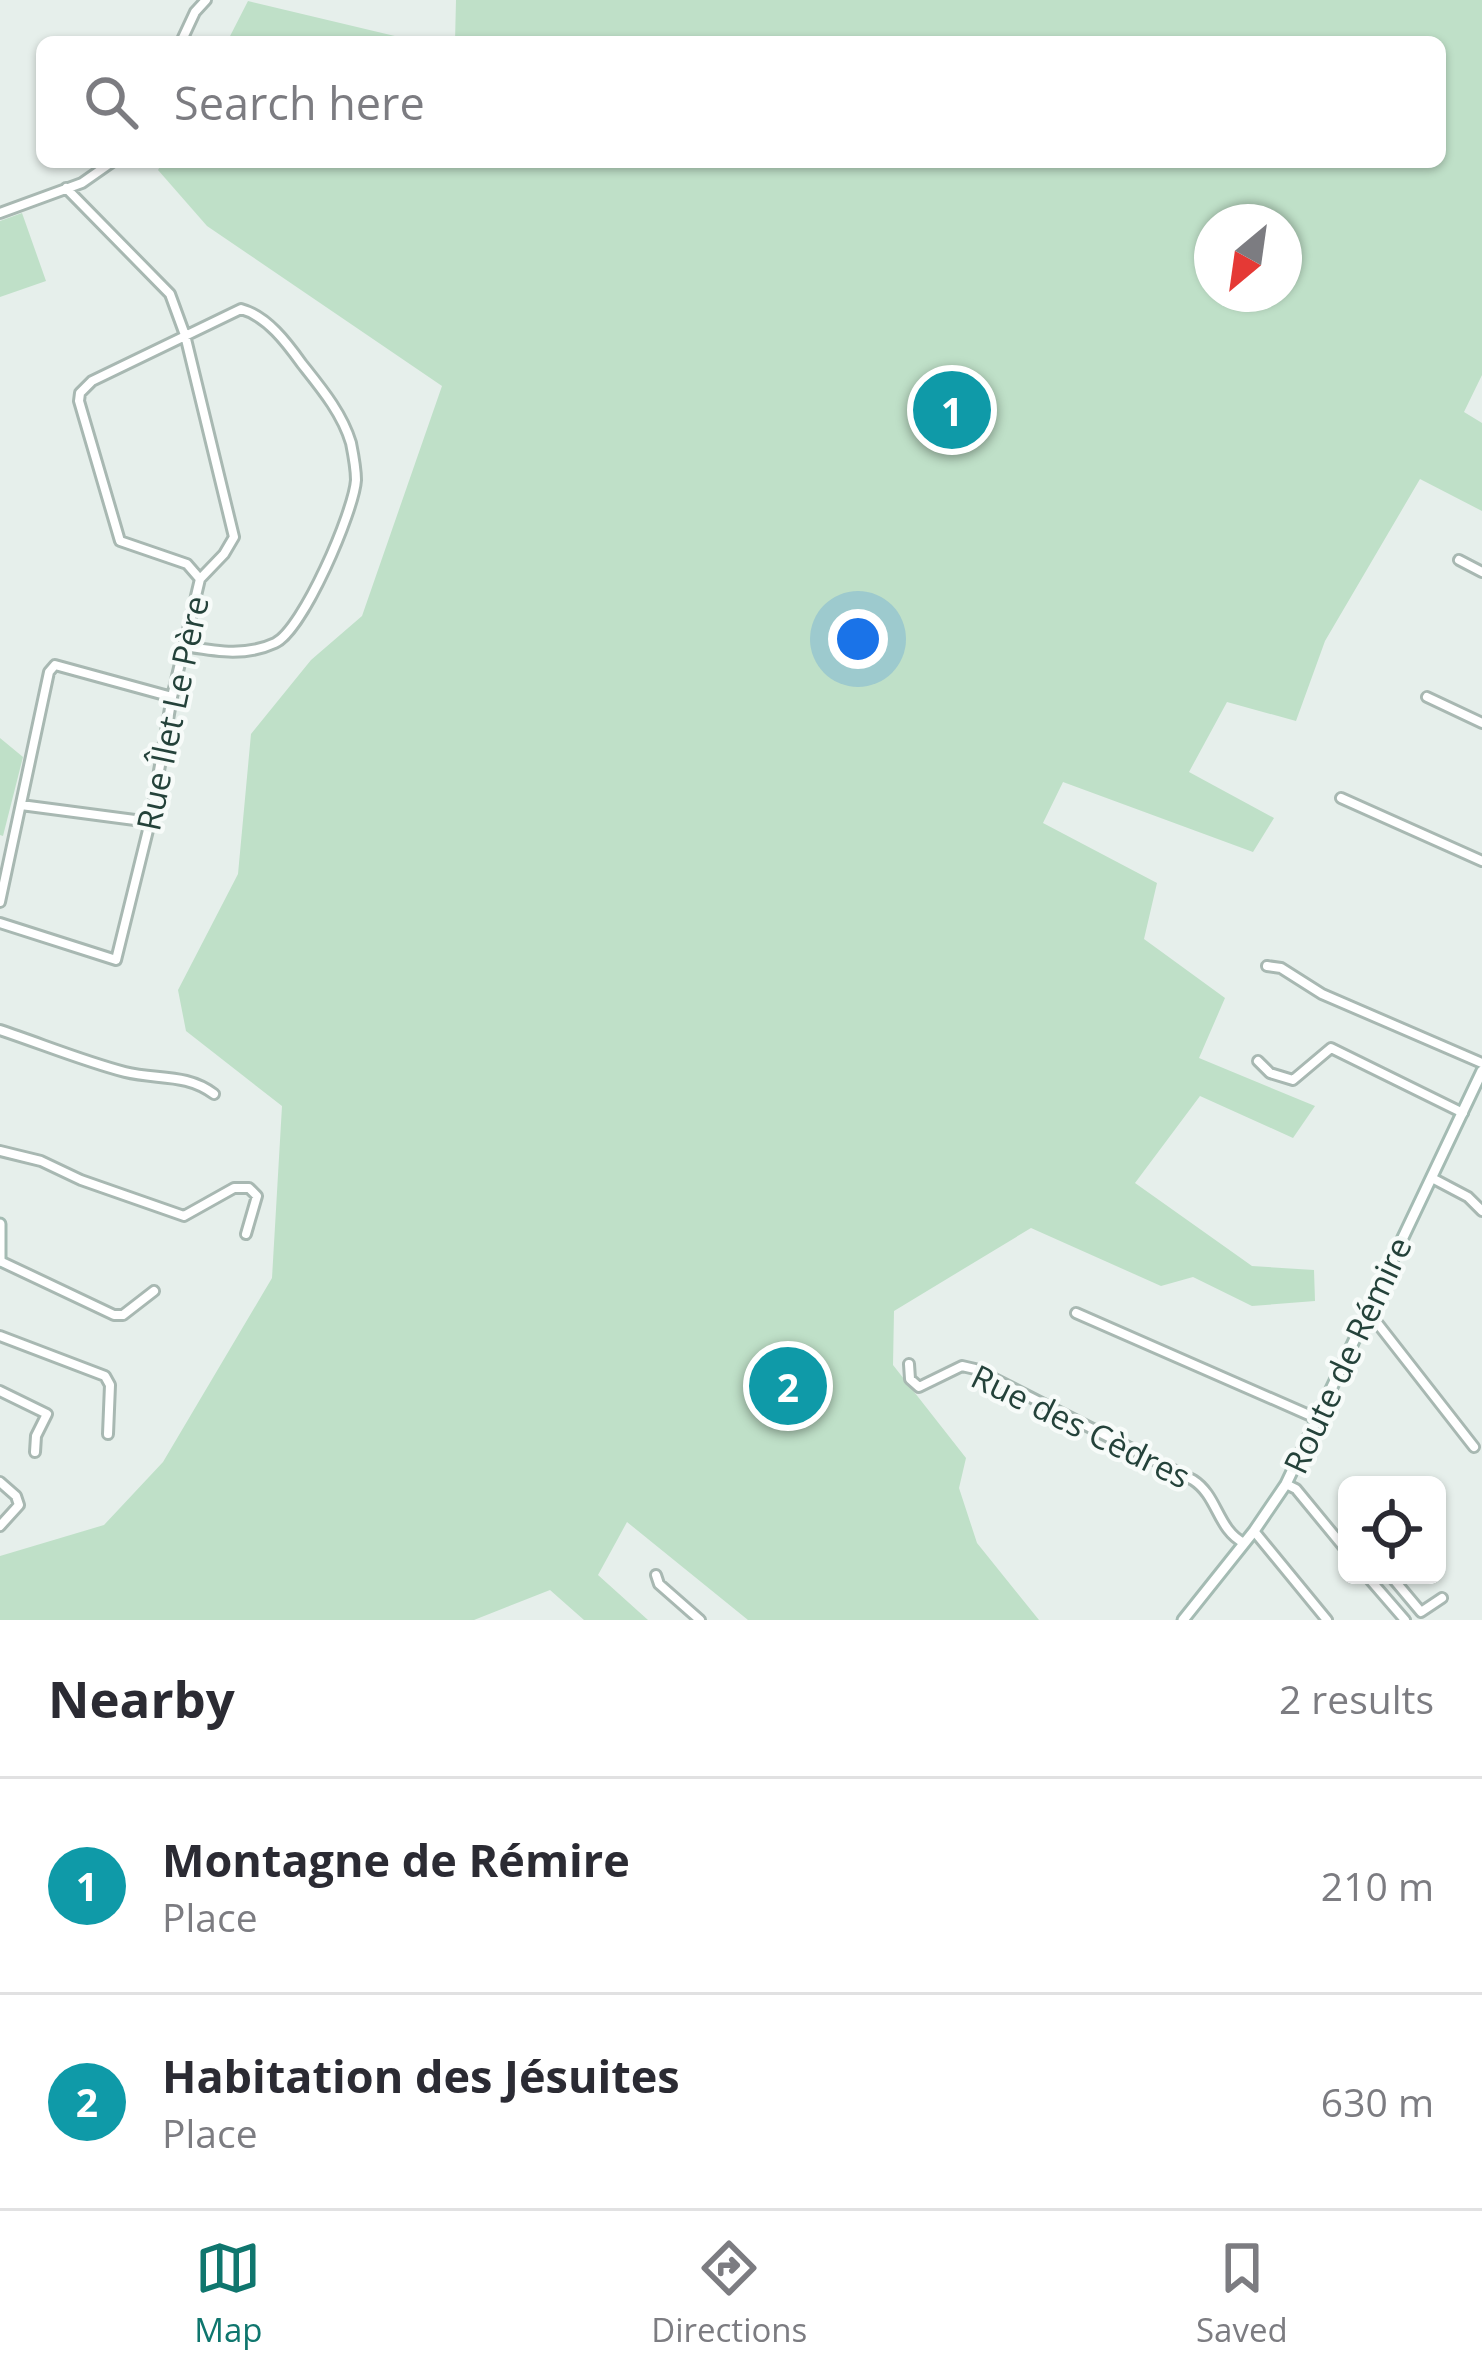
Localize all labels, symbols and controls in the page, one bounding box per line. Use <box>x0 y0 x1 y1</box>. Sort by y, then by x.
search box <box>36 36 1446 168</box>
icon: search <box>78 69 144 135</box>
text: Search here <box>174 72 425 133</box>
north arrow <box>1194 204 1302 312</box>
pin: 1 <box>913 365 991 455</box>
street label: Rue Îlet Le Père <box>125 592 219 834</box>
your location <box>828 609 888 669</box>
street label: Route de Rémire <box>1272 1229 1422 1481</box>
pin: 2 <box>749 1341 827 1431</box>
street label: Rue des Cèdres <box>964 1354 1198 1498</box>
map controls <box>1338 1476 1446 1584</box>
button: locate <box>1338 1476 1446 1584</box>
text: Nearby <box>48 1663 235 1733</box>
text: 2 results <box>1279 1672 1434 1725</box>
text: Montagne de Rémire <box>162 1829 630 1890</box>
text: 1 <box>76 1859 98 1912</box>
text: 210 m <box>1321 1859 1434 1912</box>
text: Place <box>162 1890 258 1943</box>
text: Habitation des Jésuites <box>162 2045 680 2106</box>
text: 2 <box>76 2075 98 2128</box>
text: 630 m <box>1321 2075 1434 2128</box>
text: Place <box>162 2106 258 2159</box>
tab: Map <box>194 2235 263 2352</box>
tab: Directions <box>651 2235 807 2352</box>
tab: Saved <box>1196 2235 1288 2352</box>

